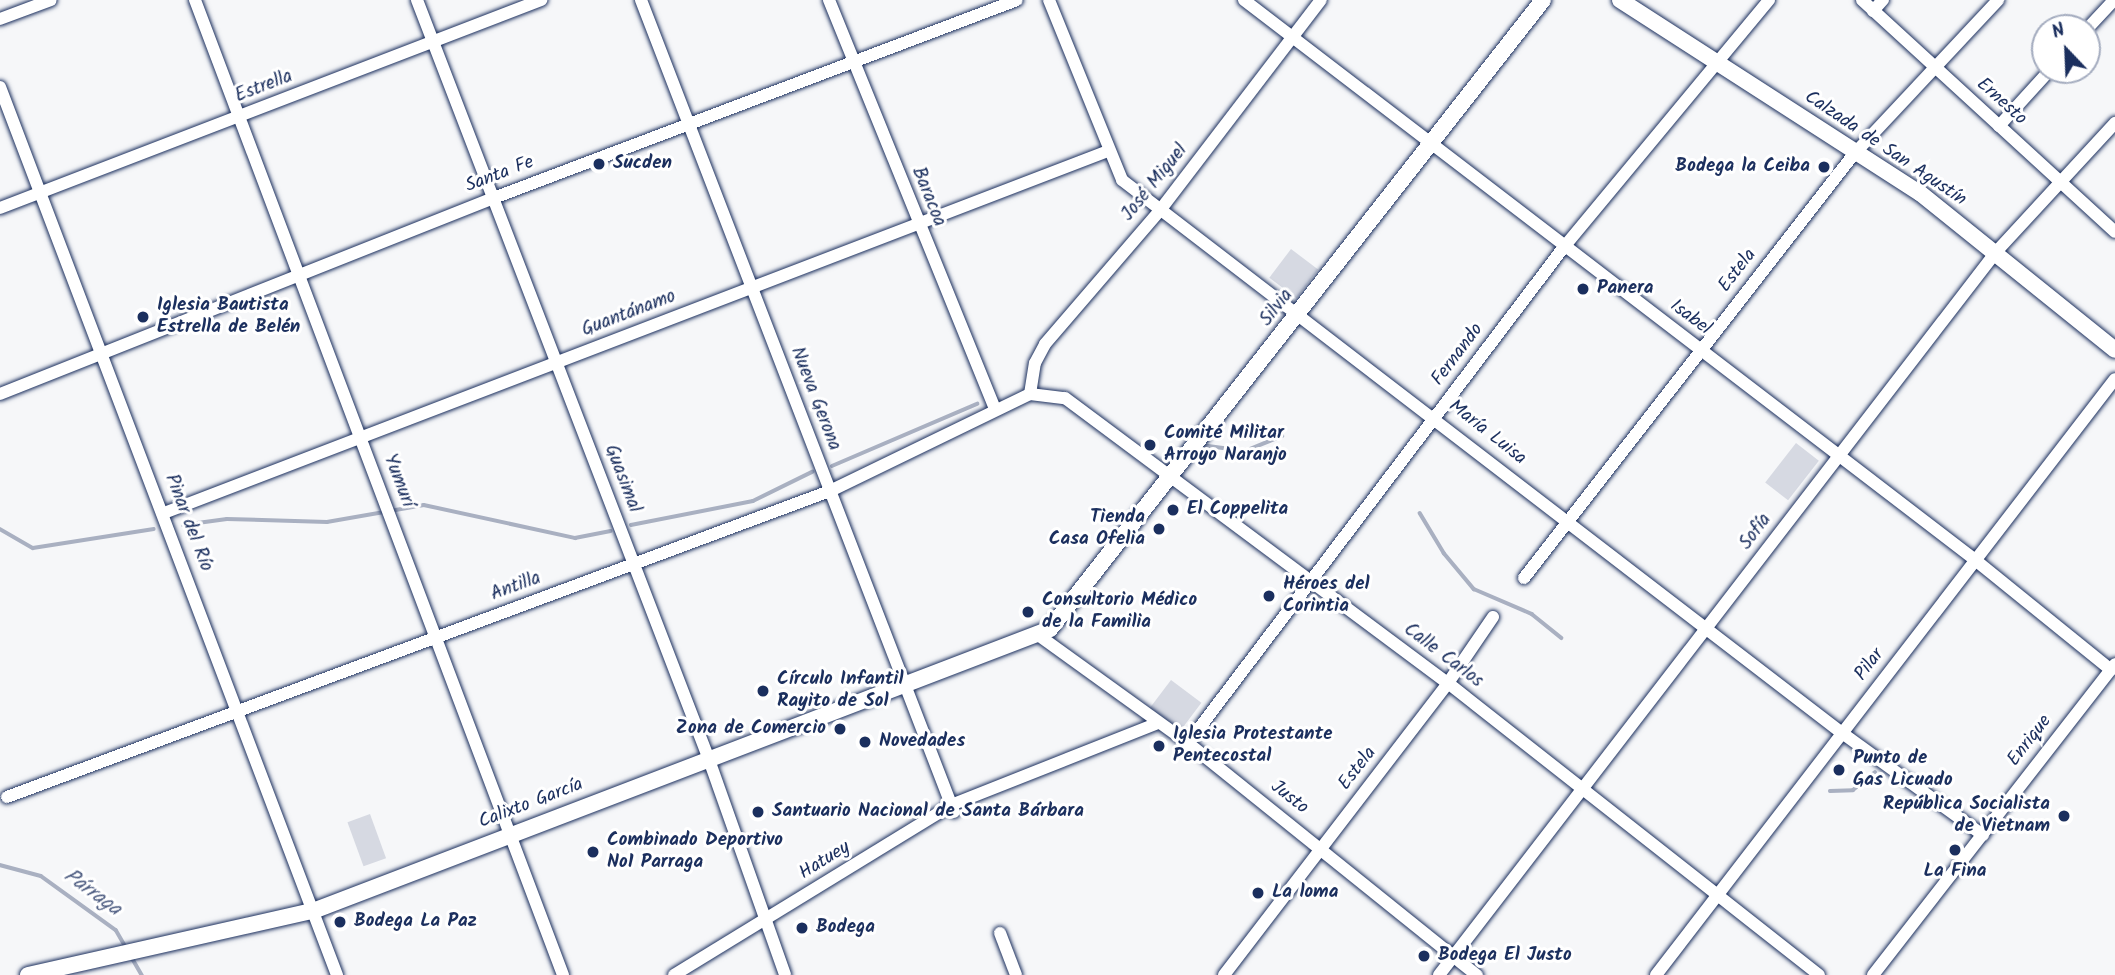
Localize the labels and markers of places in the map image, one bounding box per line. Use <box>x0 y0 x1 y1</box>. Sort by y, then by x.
place label: Sucden <box>613 153 672 175</box>
marker: Sucden <box>591 156 607 172</box>
place label: Bodega la Ceiba <box>1675 156 1810 178</box>
marker: Bodega la Ceiba <box>1816 159 1832 175</box>
place label: Panera <box>1597 278 1653 300</box>
marker: Panera <box>1575 281 1591 297</box>
place label: Iglesia Bautista Estrella de Belén <box>157 295 300 339</box>
marker: Iglesia Bautista Estrella de Belén <box>135 309 151 325</box>
place label: Comité Militar Arroyo Naranjo <box>1164 423 1287 467</box>
marker: Comité Militar Arroyo Naranjo <box>1142 437 1158 453</box>
place label: El Coppelita <box>1187 499 1288 521</box>
marker: El Coppelita <box>1165 502 1181 518</box>
place label: Tienda Casa Ofelia <box>1049 507 1145 551</box>
marker: Tienda Casa Ofelia <box>1151 521 1167 537</box>
place label: Héroes del Corintia <box>1283 574 1370 618</box>
marker: Héroes del Corintia <box>1261 588 1277 604</box>
place label: Consultorio Médico de la Familia <box>1042 590 1197 634</box>
marker: Consultorio Médico de la Familia <box>1020 604 1036 620</box>
place label: Círculo Infantil Rayito de Sol <box>777 669 904 713</box>
marker: Círculo Infantil Rayito de Sol <box>755 683 771 699</box>
place label: Zona de Comercio <box>676 718 826 740</box>
marker: Zona de Comercio <box>832 721 848 737</box>
place label: Iglesia Protestante Pentecostal <box>1173 724 1332 768</box>
place label: Novedades <box>879 731 965 753</box>
marker: Novedades <box>857 734 873 750</box>
marker: Iglesia Protestante Pentecostal <box>1151 738 1167 754</box>
place label: Punto de Gas Licuado <box>1853 748 1953 792</box>
marker: Punto de Gas Licuado <box>1831 762 1847 778</box>
place label: República Socialista de Vietnam <box>1883 794 2050 838</box>
place label: Santuario Nacional de Santa Bárbara <box>772 801 1084 823</box>
marker: Santuario Nacional de Santa Bárbara <box>750 804 766 820</box>
marker: República Socialista de Vietnam <box>2056 808 2072 824</box>
place label: Combinado Deportivo No1 Parraga <box>607 830 783 874</box>
marker: La Fina <box>1947 842 1963 858</box>
marker: Combinado Deportivo No1 Parraga <box>585 844 601 860</box>
place label: La Fina <box>1924 861 1986 883</box>
place label: La loma <box>1272 882 1338 904</box>
marker: La loma <box>1250 885 1266 901</box>
place label: Bodega La Paz <box>354 911 477 933</box>
marker: Bodega La Paz <box>332 914 348 930</box>
place label: Bodega <box>816 917 875 939</box>
marker: Bodega <box>794 920 810 936</box>
place label: Bodega El Justo <box>1438 945 1572 967</box>
marker: Bodega El Justo <box>1416 948 1432 964</box>

